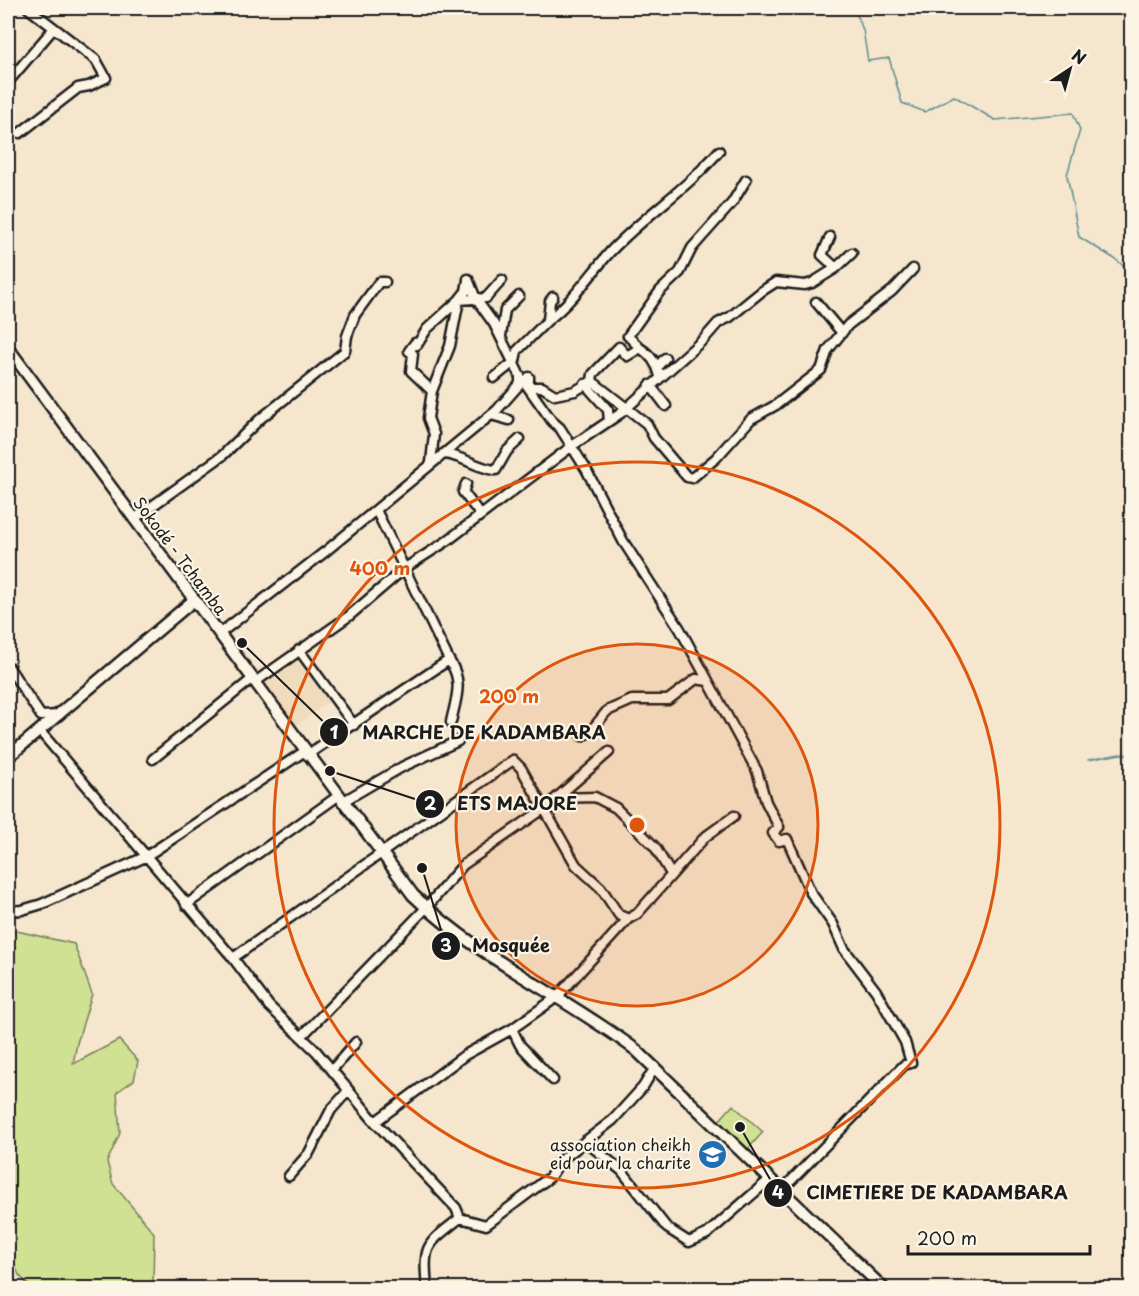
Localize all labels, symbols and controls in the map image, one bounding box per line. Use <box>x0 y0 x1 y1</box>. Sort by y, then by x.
north arrow <box>1040 39 1100 99</box>
text: N <box>1067 43 1092 69</box>
street label: Sokodé - Tchamba <box>128 491 233 620</box>
text: 400 m <box>350 554 410 581</box>
text: 200 m <box>479 682 539 709</box>
callout: MARCHE DE KADAMBARA <box>319 714 618 750</box>
text: 1 <box>330 718 339 745</box>
text: MARCHE DE KADAMBARA <box>362 718 606 745</box>
callout: ETS MAJORE <box>415 786 590 822</box>
text: 2 <box>424 789 437 816</box>
text: ETS MAJORE <box>457 789 577 816</box>
centre of rings <box>627 815 647 835</box>
callout: Mosquée <box>431 928 562 964</box>
text: 3 <box>440 931 452 958</box>
text: Mosquée <box>472 931 550 958</box>
place label: association cheikh eid pour la charite <box>550 1132 691 1174</box>
school or university icon: association cheikh eid pour la charite <box>696 1138 728 1170</box>
callout: CIMETIERE DE KADAMBARA <box>763 1175 1080 1211</box>
text: 4 <box>772 1178 784 1205</box>
text: CIMETIERE DE KADAMBARA <box>806 1178 1068 1205</box>
scale bar <box>908 1218 1090 1256</box>
text: 200 m <box>917 1224 977 1251</box>

